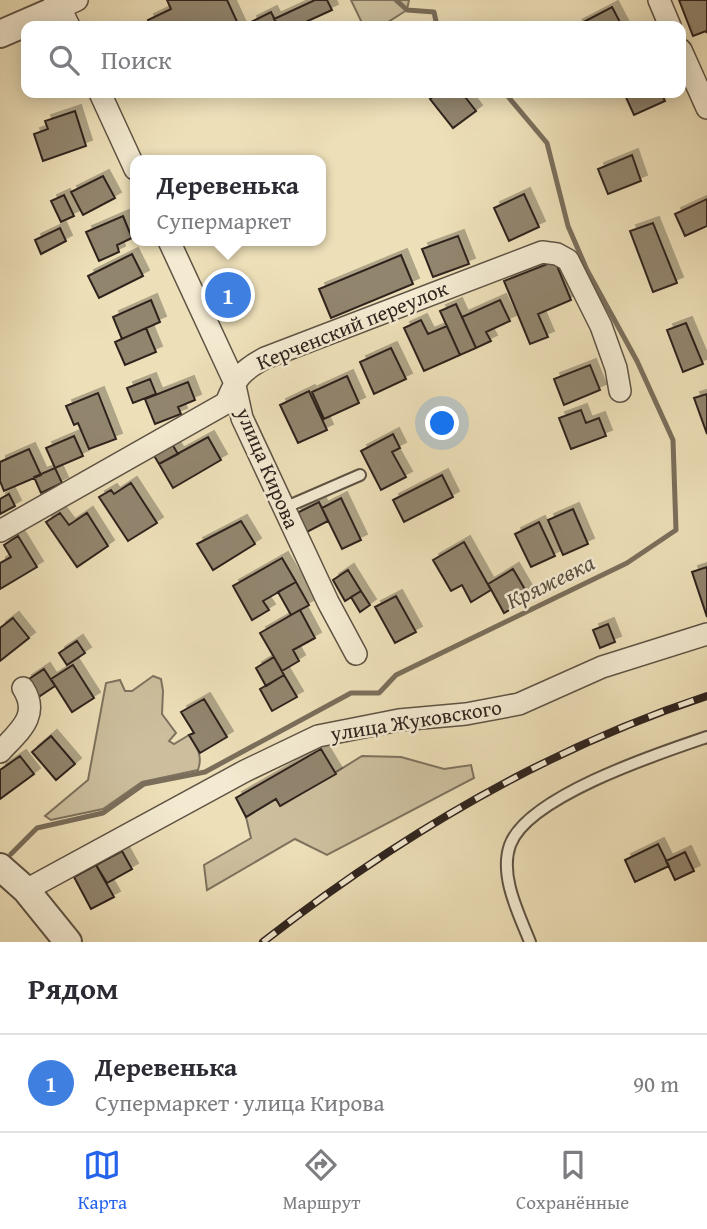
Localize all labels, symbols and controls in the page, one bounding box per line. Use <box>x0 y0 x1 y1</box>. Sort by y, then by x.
search box <box>21 21 686 98</box>
text: Поиск <box>101 40 172 79</box>
icon: search <box>45 41 83 79</box>
popup <box>130 155 326 246</box>
text: Деревенька <box>157 165 299 204</box>
text: Супермаркет <box>157 204 291 237</box>
pin: 1 <box>205 269 251 321</box>
street label: Керченский переулок <box>252 272 452 378</box>
street label: улица Кирова <box>228 402 307 533</box>
your location <box>425 406 459 440</box>
water label: Кряжевка <box>500 545 600 617</box>
street label: улица Жуковского <box>327 691 504 749</box>
text: Рядом <box>28 966 119 1010</box>
text: Деревенька <box>95 1047 237 1086</box>
text: 1 <box>45 1067 57 1100</box>
text: 90 m <box>633 1067 679 1100</box>
text: Супермаркет · улица Кирова <box>95 1086 384 1119</box>
tab: Карта <box>78 1146 127 1216</box>
tab: Маршрут <box>283 1146 360 1216</box>
tab: Сохранённые <box>516 1146 629 1216</box>

